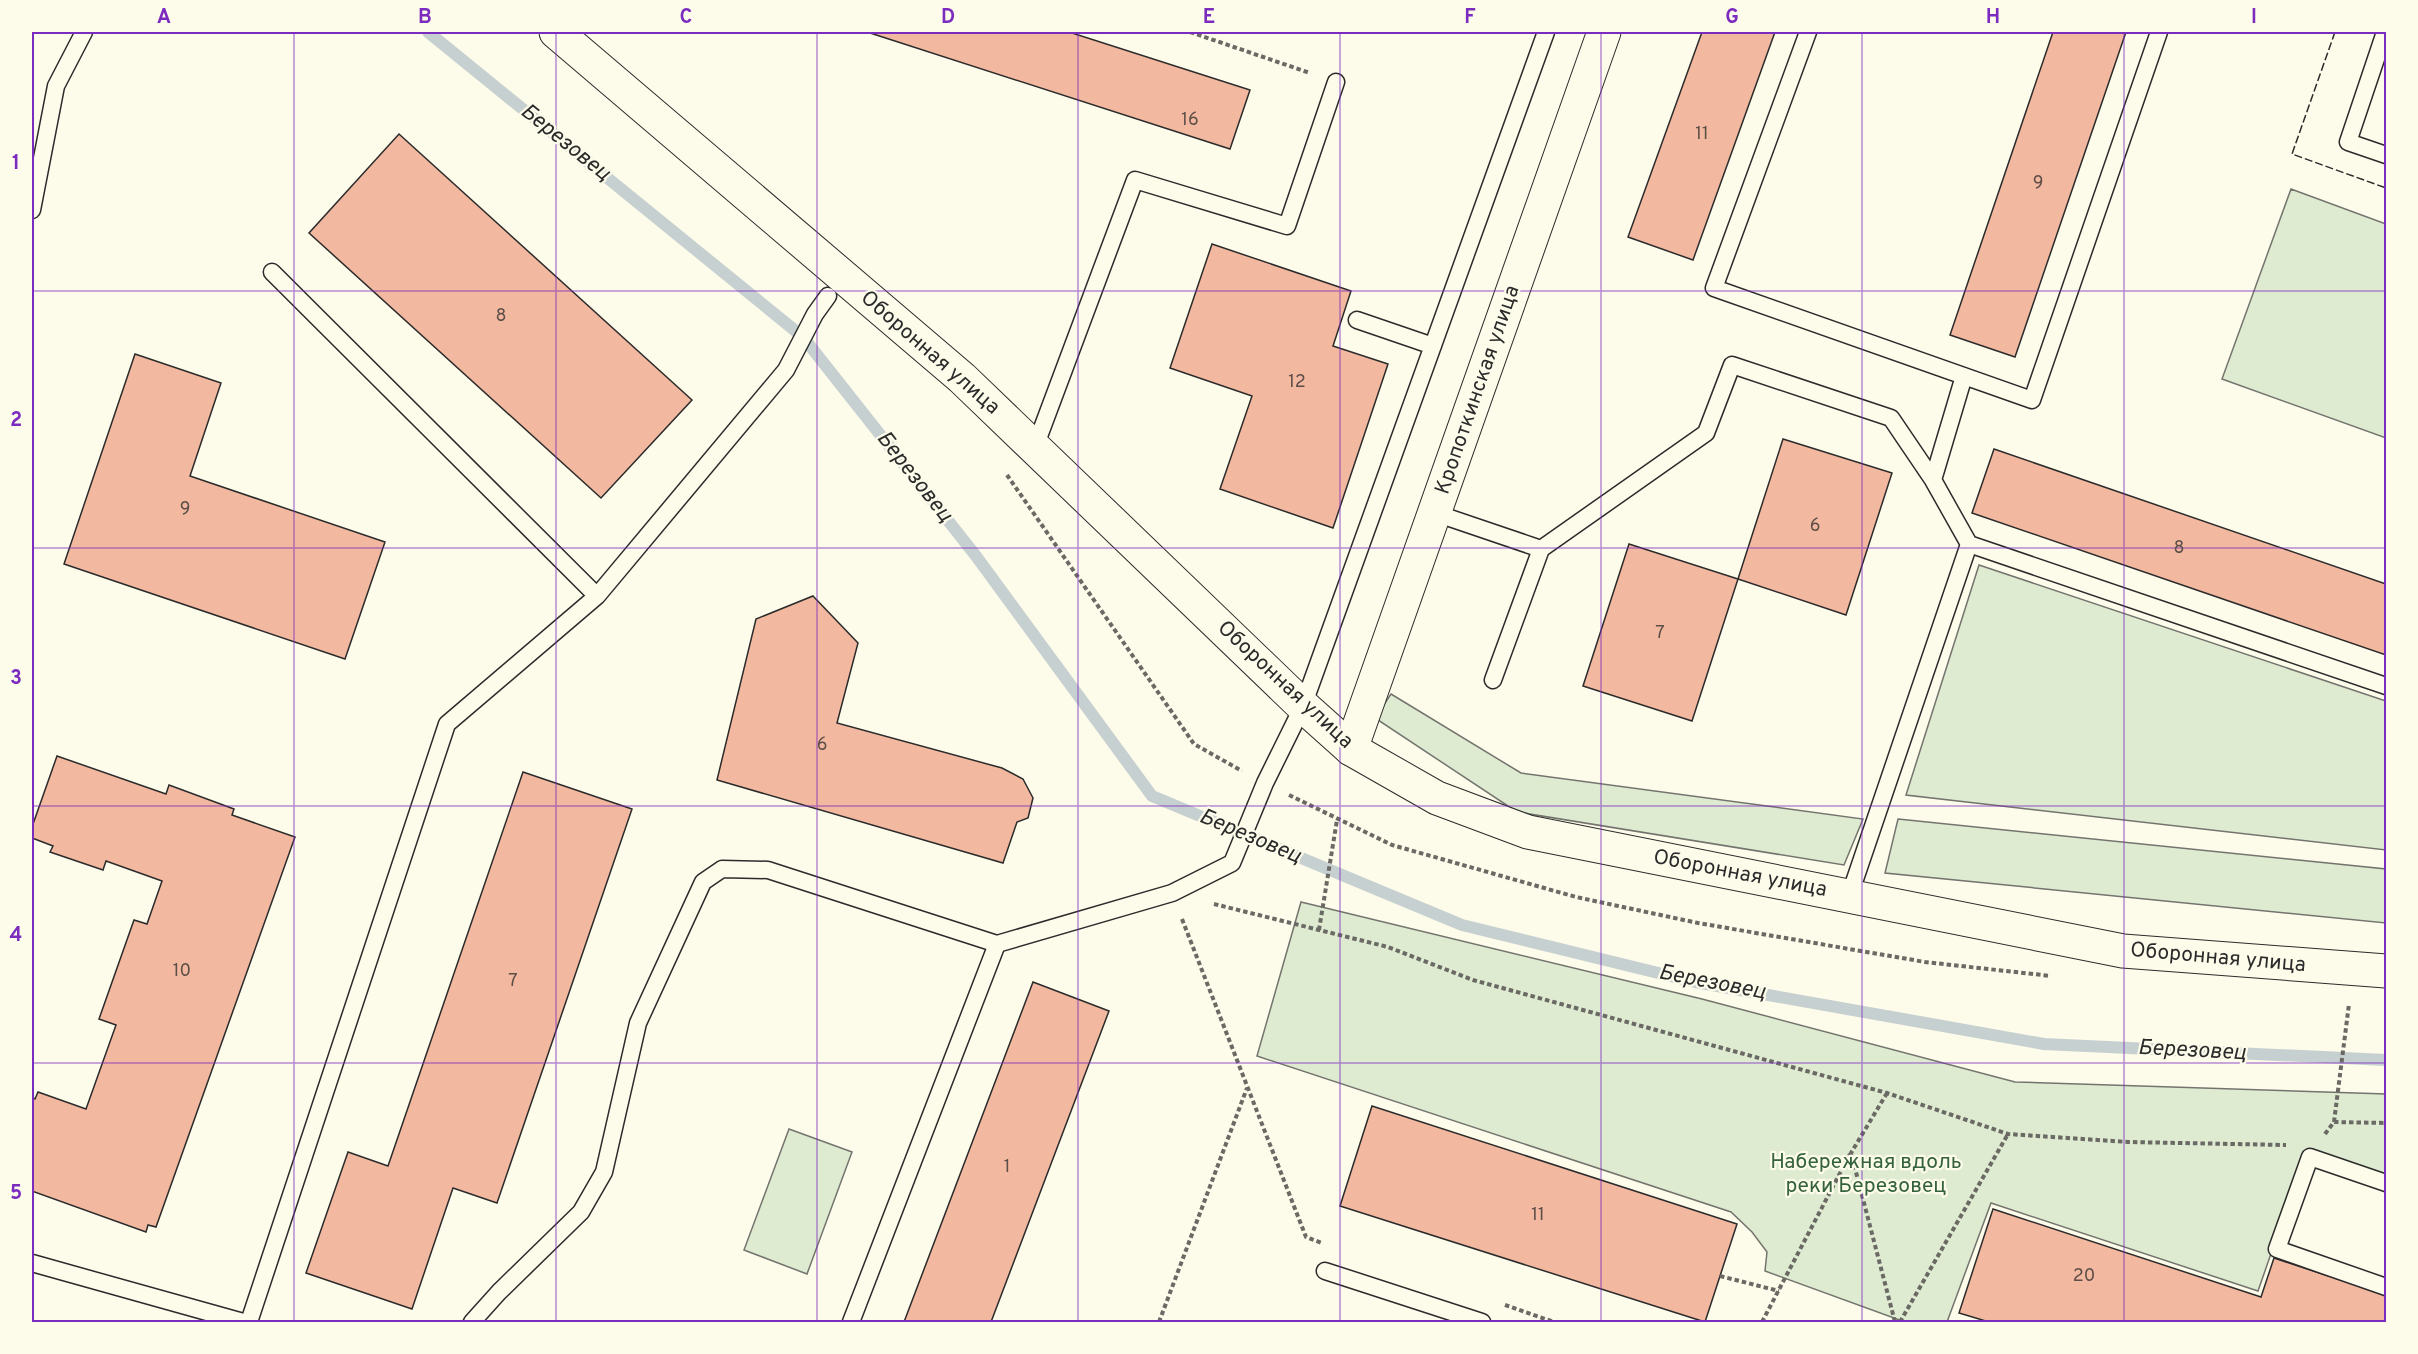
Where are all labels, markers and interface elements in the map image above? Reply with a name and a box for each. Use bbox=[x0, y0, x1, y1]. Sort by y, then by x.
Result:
text: A bbox=[157, 5, 171, 31]
text: B bbox=[418, 5, 432, 31]
text: C bbox=[680, 5, 692, 31]
text: D bbox=[941, 5, 955, 31]
text: E bbox=[1203, 5, 1215, 31]
text: F bbox=[1464, 5, 1476, 31]
text: G bbox=[1725, 5, 1739, 31]
text: H bbox=[1986, 5, 2000, 31]
text: I bbox=[2251, 5, 2257, 31]
water label: Березовец bbox=[514, 98, 616, 188]
house number: 16 bbox=[1181, 109, 1199, 132]
house number: 11 bbox=[1695, 123, 1709, 146]
text: 1 bbox=[12, 151, 20, 177]
house number: 9 bbox=[2033, 172, 2043, 195]
street label: Кропоткинская улица bbox=[1430, 282, 1526, 498]
street label: Оборонная улица bbox=[855, 285, 1005, 421]
house number: 8 bbox=[496, 305, 507, 328]
house number: 12 bbox=[1288, 371, 1306, 394]
text: 2 bbox=[10, 408, 22, 434]
water label: Березовец bbox=[870, 426, 958, 528]
house number: 9 bbox=[180, 498, 190, 521]
house number: 6 bbox=[1810, 515, 1820, 538]
house number: 8 bbox=[2174, 537, 2185, 560]
street label: Оборонная улица bbox=[1211, 615, 1359, 755]
house number: 7 bbox=[1655, 622, 1665, 645]
text: 3 bbox=[10, 666, 22, 692]
house number: 6 bbox=[817, 734, 827, 757]
water label: Березовец bbox=[1195, 803, 1305, 871]
street label: Оборонная улица bbox=[1651, 844, 1829, 904]
text: 4 bbox=[10, 923, 22, 949]
street label: Оборонная улица bbox=[2129, 937, 2307, 979]
water label: Березовец bbox=[1656, 959, 1768, 1007]
house number: 10 bbox=[173, 960, 191, 983]
house number: 7 bbox=[508, 970, 518, 993]
water label: Березовец bbox=[2137, 1035, 2247, 1067]
park label: Набережная вдоль реки Березовец bbox=[1770, 1149, 1962, 1200]
house number: 1 bbox=[1004, 1156, 1010, 1179]
text: 5 bbox=[10, 1181, 22, 1207]
house number: 11 bbox=[1531, 1204, 1545, 1227]
house number: 20 bbox=[2073, 1265, 2095, 1288]

